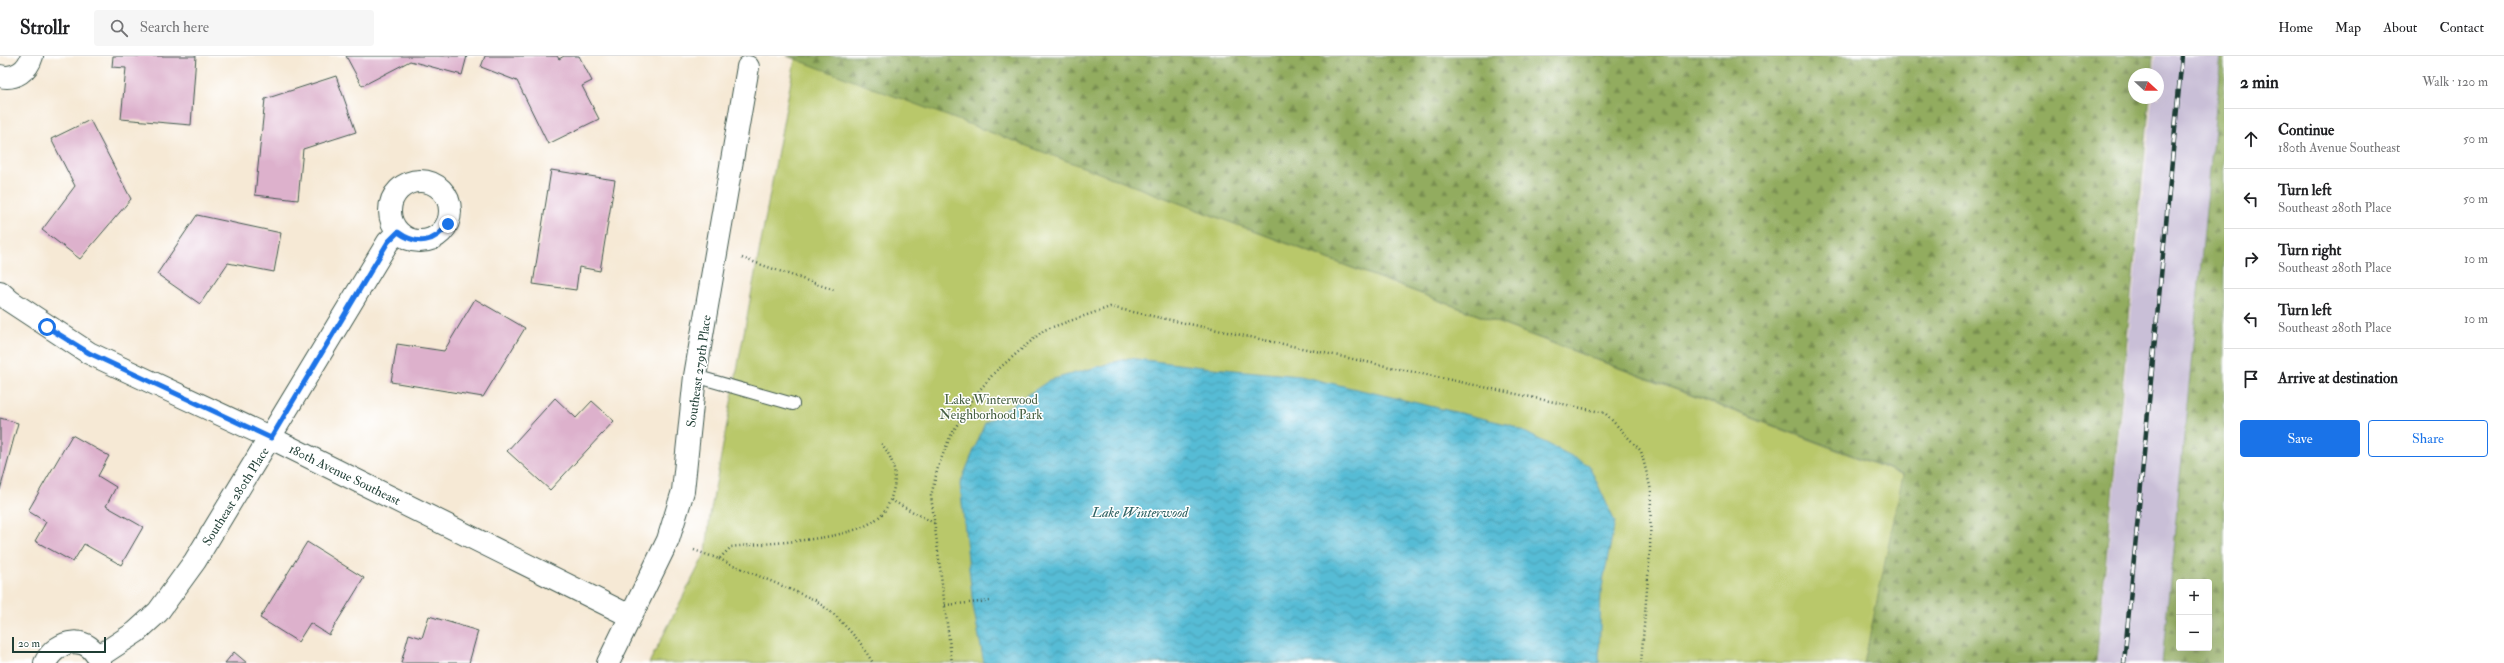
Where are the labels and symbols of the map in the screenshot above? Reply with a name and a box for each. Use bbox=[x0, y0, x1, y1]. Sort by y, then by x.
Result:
north arrow bbox=[2128, 68, 2164, 104]
route end bbox=[439, 215, 457, 233]
street label: Southeast 279th Place bbox=[683, 313, 715, 428]
route start bbox=[38, 318, 56, 336]
park label: Lake Winterwood Neighborhood Park bbox=[940, 392, 1043, 423]
street label: 180th Avenue Southeast bbox=[286, 441, 403, 509]
street label: Southeast 280th Place bbox=[199, 444, 273, 549]
water label: Lake Winterwood bbox=[1091, 504, 1189, 521]
scale bar bbox=[12, 635, 106, 654]

